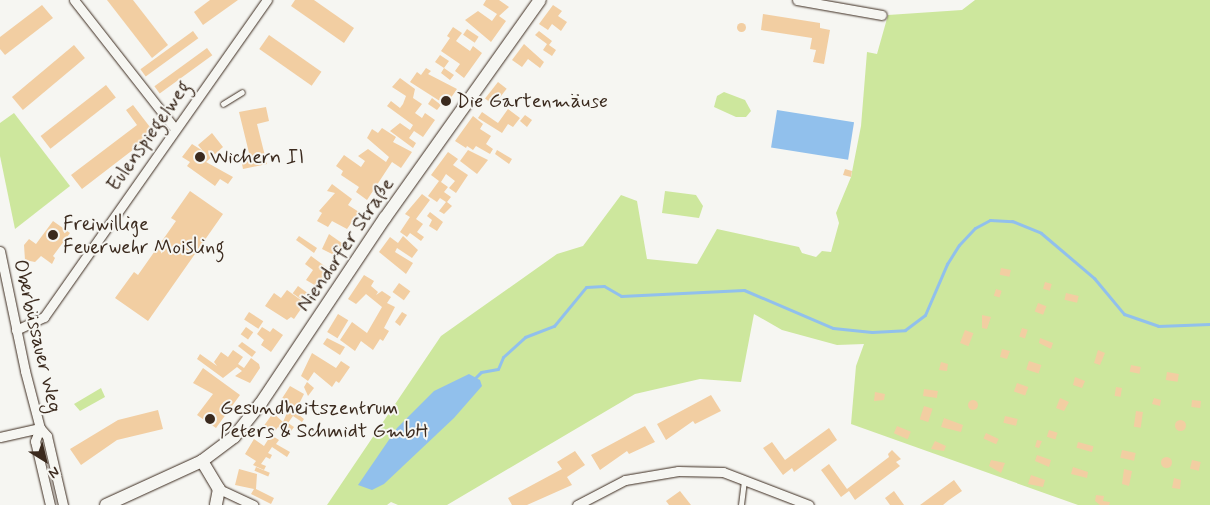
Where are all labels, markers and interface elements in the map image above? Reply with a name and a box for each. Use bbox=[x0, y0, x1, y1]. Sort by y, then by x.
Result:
street label: Eulenspiegelweg bbox=[102, 76, 196, 196]
place label: Die Gartenmäuse bbox=[456, 89, 605, 113]
marker: Die Gartenmäuse bbox=[440, 95, 452, 107]
place label: Wichern II bbox=[210, 145, 309, 169]
marker: Wichern II bbox=[194, 151, 206, 163]
street label: Niendorfer Straße bbox=[292, 173, 400, 317]
place label: Freiwillige Feuerwehr Moisling bbox=[63, 212, 225, 259]
marker: Freiwillige Feuerwehr Moisling bbox=[47, 229, 59, 241]
street label: Oberbüssauer Weg bbox=[8, 257, 66, 415]
place label: Gesundheitszentrum Peters & Schmidt GmbH bbox=[220, 396, 429, 443]
marker: Gesundheitszentrum Peters & Schmidt GmbH bbox=[204, 413, 216, 425]
north arrow bbox=[20, 435, 70, 485]
text: N bbox=[45, 462, 63, 482]

